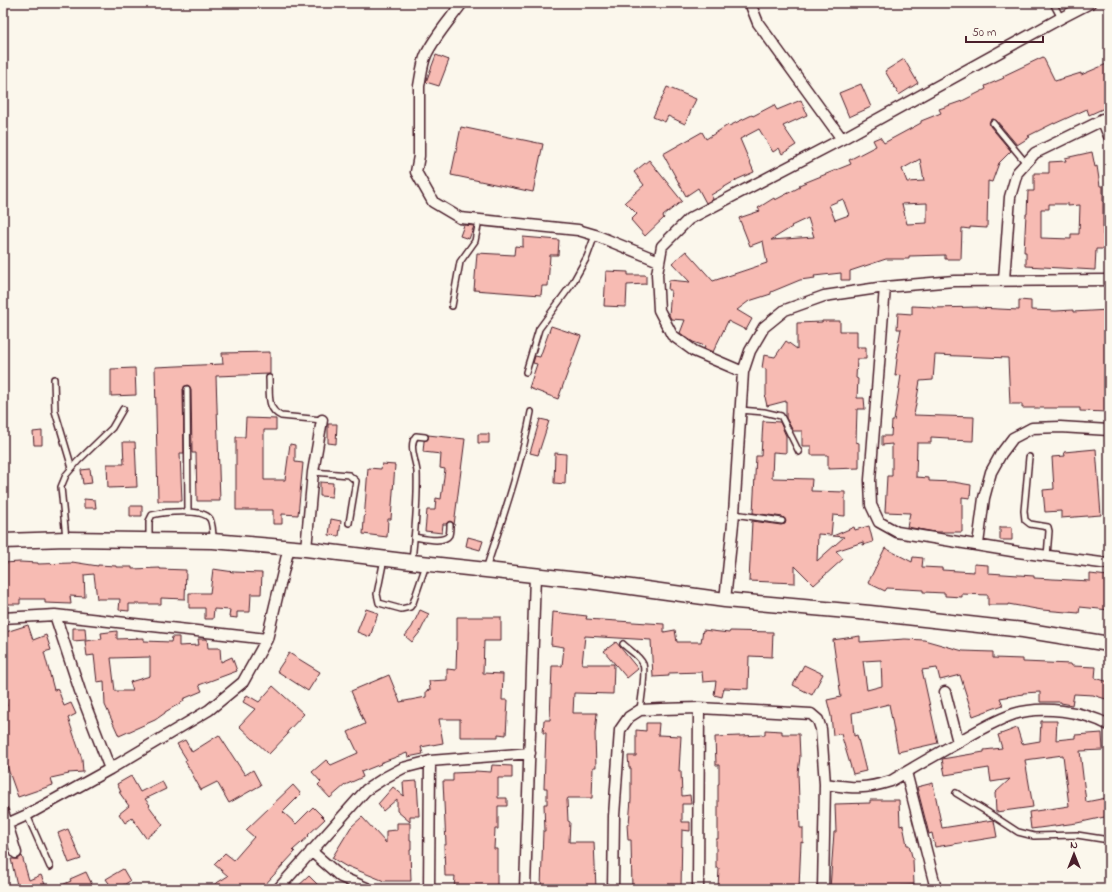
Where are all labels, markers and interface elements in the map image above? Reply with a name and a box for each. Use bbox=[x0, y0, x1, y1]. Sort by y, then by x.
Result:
scale bar bbox=[966, 18, 1043, 44]
text: 50 m bbox=[972, 24, 996, 42]
north arrow bbox=[1054, 834, 1094, 874]
text: N bbox=[1070, 837, 1078, 853]

